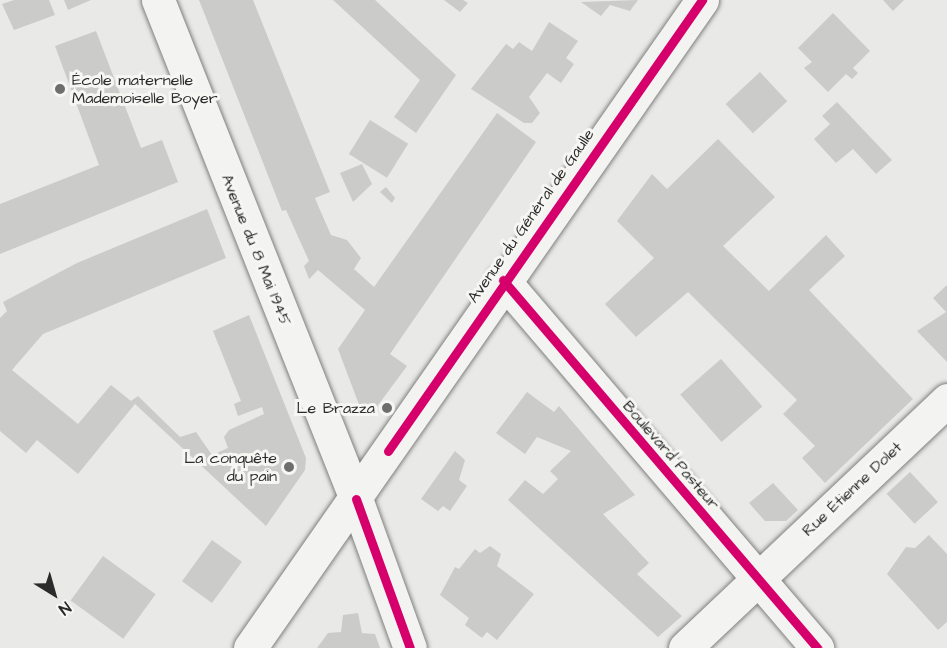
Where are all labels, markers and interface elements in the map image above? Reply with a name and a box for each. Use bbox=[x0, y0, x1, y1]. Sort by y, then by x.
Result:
place label: École maternelle Mademoiselle Boyer bbox=[72, 70, 218, 108]
marker: École maternelle Mademoiselle Boyer bbox=[53, 82, 67, 96]
street label: Avenue du Général de Gaulle bbox=[464, 125, 598, 307]
street label: Avenue du 8 Mai 1945 bbox=[217, 172, 295, 328]
street label: Boulevard Pasteur bbox=[618, 397, 724, 513]
place label: Le Brazza bbox=[297, 398, 375, 418]
marker: Le Brazza bbox=[380, 401, 394, 415]
street label: Rue Étienne Dolet bbox=[798, 438, 906, 540]
place label: La conquête du pain bbox=[184, 448, 277, 486]
marker: La conquête du pain bbox=[282, 460, 296, 474]
north arrow bbox=[24, 564, 84, 624]
text: N bbox=[54, 597, 75, 620]

